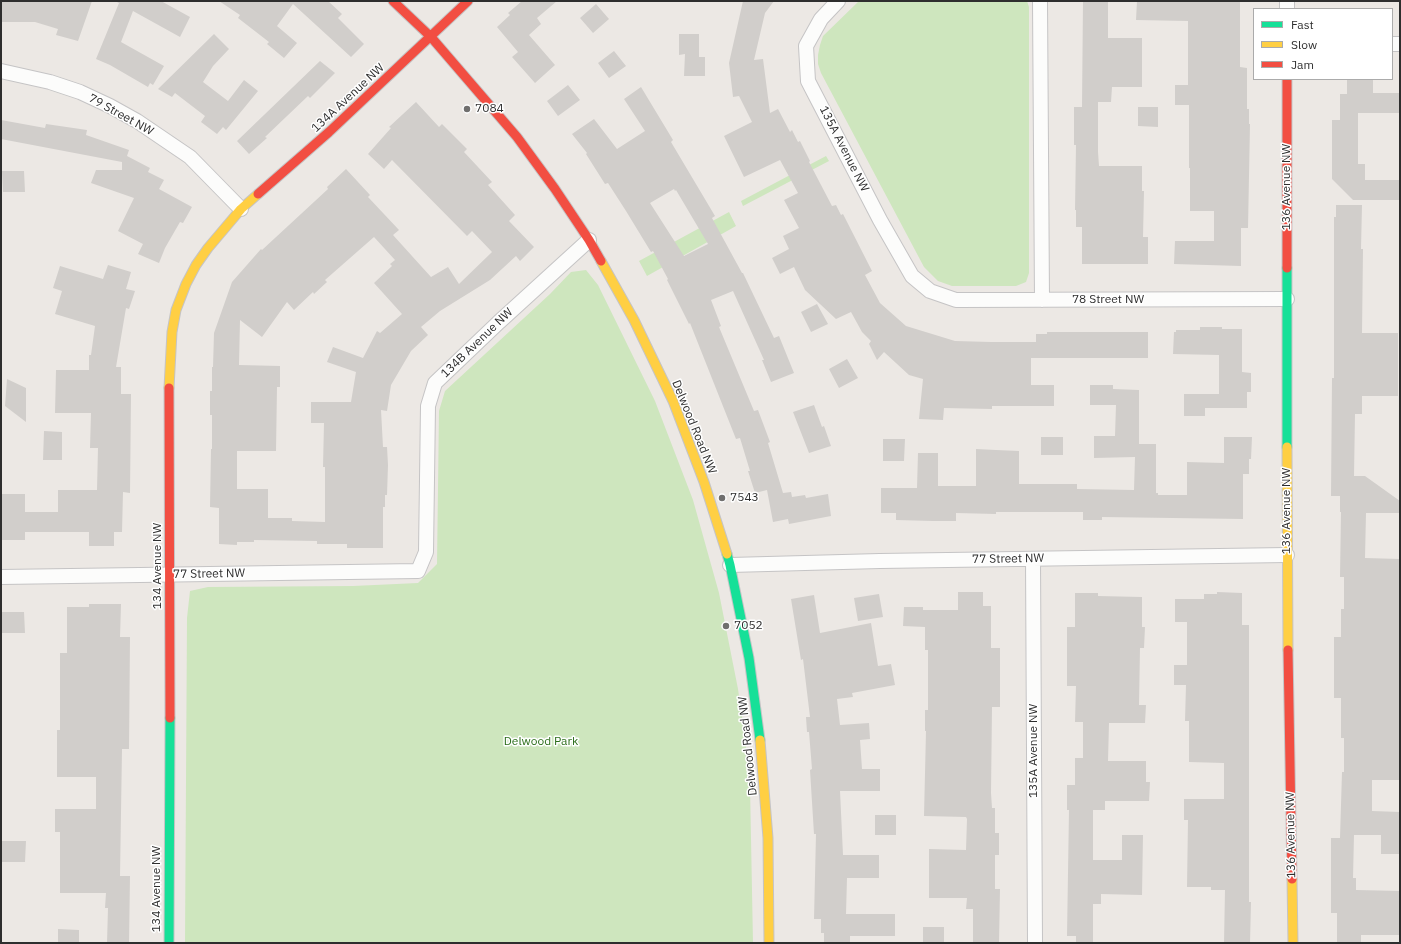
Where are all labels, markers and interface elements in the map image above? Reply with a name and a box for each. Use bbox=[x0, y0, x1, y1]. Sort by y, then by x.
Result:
legend bbox=[1253, 8, 1393, 80]
text: Fast bbox=[1291, 17, 1314, 32]
text: Slow bbox=[1291, 37, 1317, 52]
text: Jam bbox=[1291, 57, 1314, 72]
street label: 134A Avenue NW bbox=[309, 61, 387, 135]
street label: 79 Street NW bbox=[86, 91, 156, 139]
place label: 7084 bbox=[475, 102, 504, 116]
marker: 7084 bbox=[462, 104, 472, 114]
street label: 135A Avenue NW bbox=[816, 104, 872, 194]
street label: 136 Avenue NW bbox=[1280, 144, 1294, 230]
street label: 78 Street NW bbox=[1072, 293, 1144, 307]
street label: 134B Avenue NW bbox=[438, 305, 516, 381]
street label: Delwood Road NW bbox=[669, 378, 719, 476]
street label: 136 Avenue NW bbox=[1280, 468, 1294, 554]
place label: 7543 bbox=[730, 491, 759, 505]
marker: 7543 bbox=[717, 493, 727, 503]
street label: 134 Avenue NW bbox=[151, 523, 165, 609]
street label: 77 Street NW bbox=[972, 551, 1044, 567]
street label: 77 Street NW bbox=[173, 566, 245, 582]
place label: 7052 bbox=[734, 619, 763, 633]
marker: 7052 bbox=[721, 621, 731, 631]
street label: Delwood Road NW bbox=[736, 696, 760, 796]
street label: 135A Avenue NW bbox=[1027, 704, 1041, 798]
park label: Delwood Park bbox=[504, 735, 578, 749]
street label: 136 Avenue NW bbox=[1283, 792, 1299, 878]
street label: 134 Avenue NW bbox=[150, 846, 164, 932]

